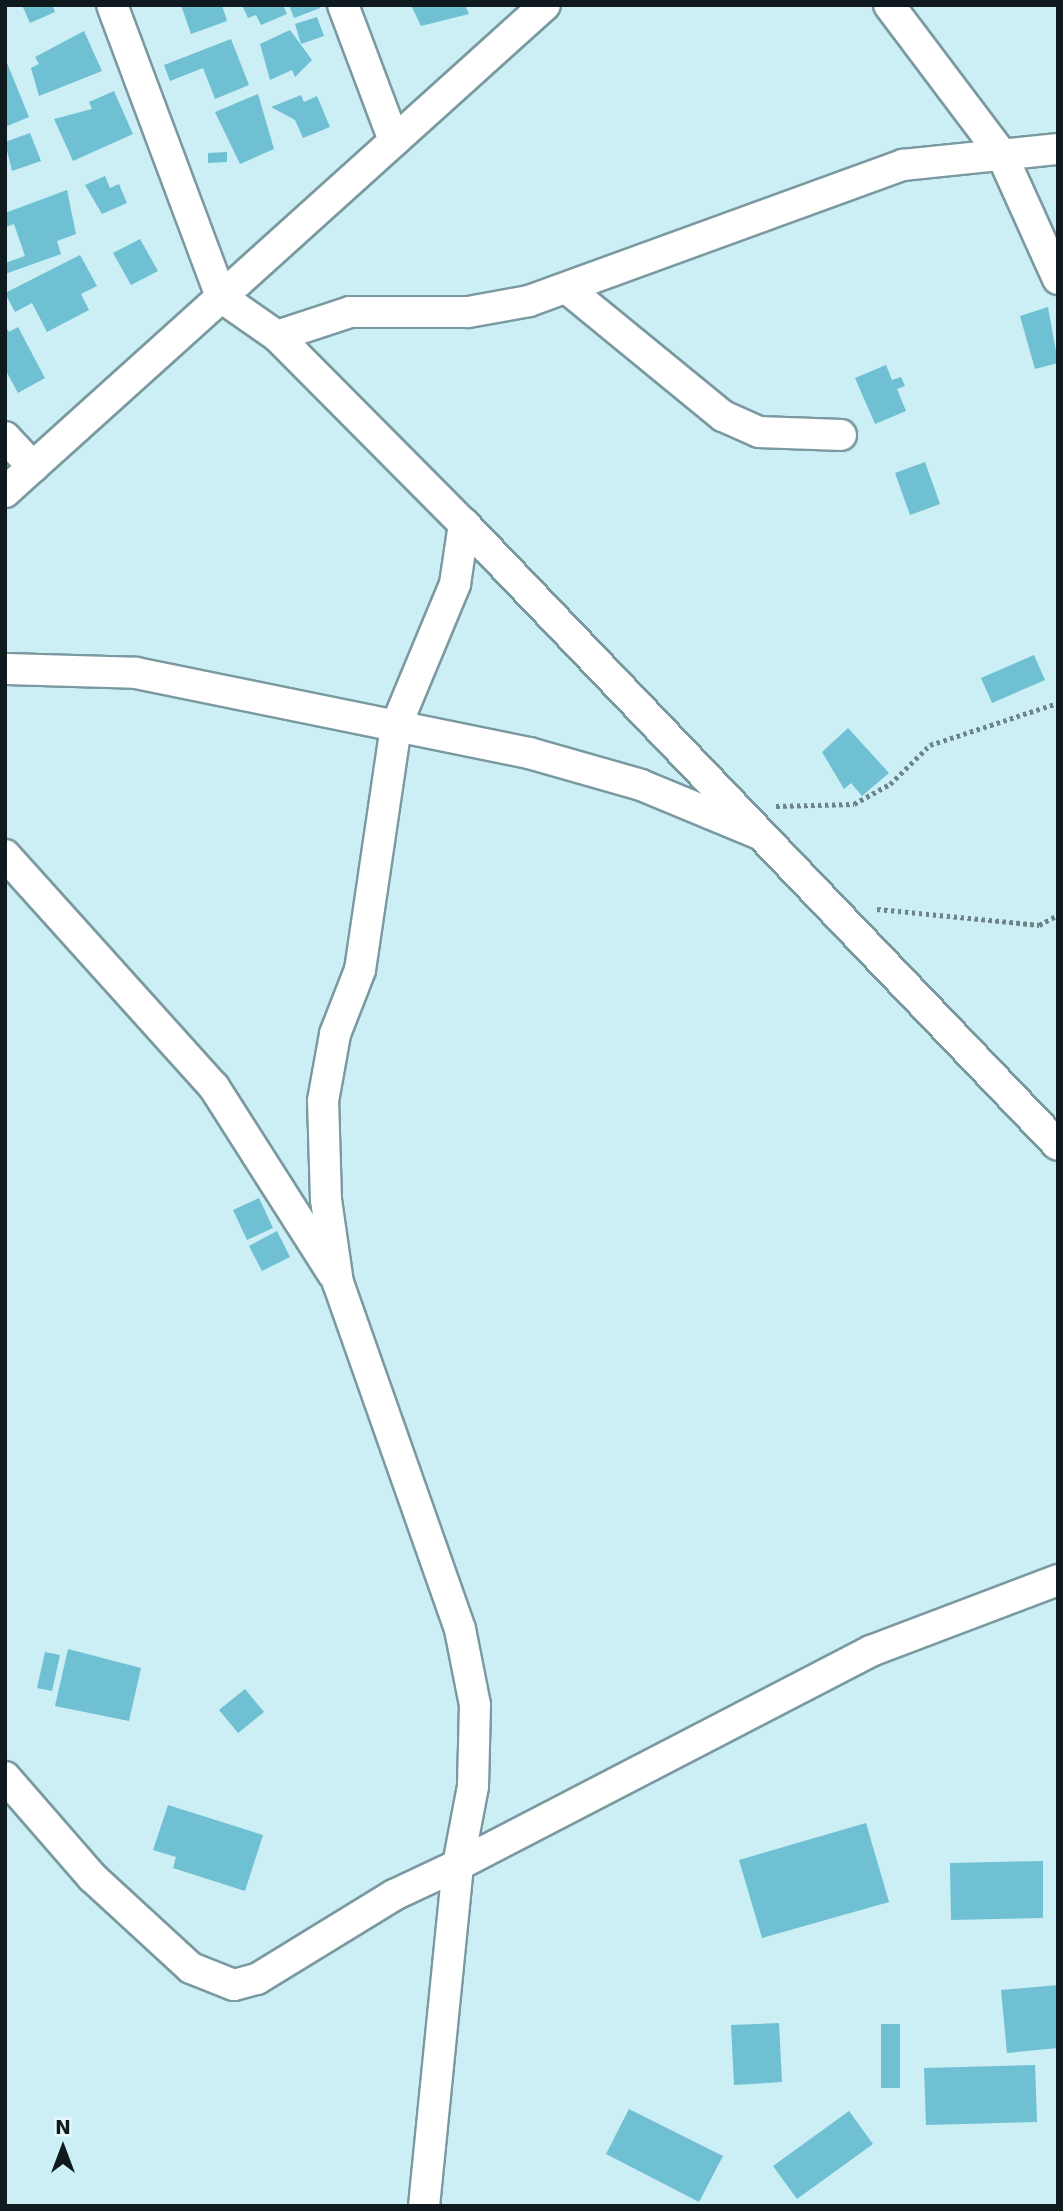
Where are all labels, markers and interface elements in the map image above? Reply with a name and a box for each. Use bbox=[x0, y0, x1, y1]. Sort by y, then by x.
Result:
north arrow bbox=[28, 2113, 98, 2183]
text: N bbox=[55, 2116, 71, 2138]

